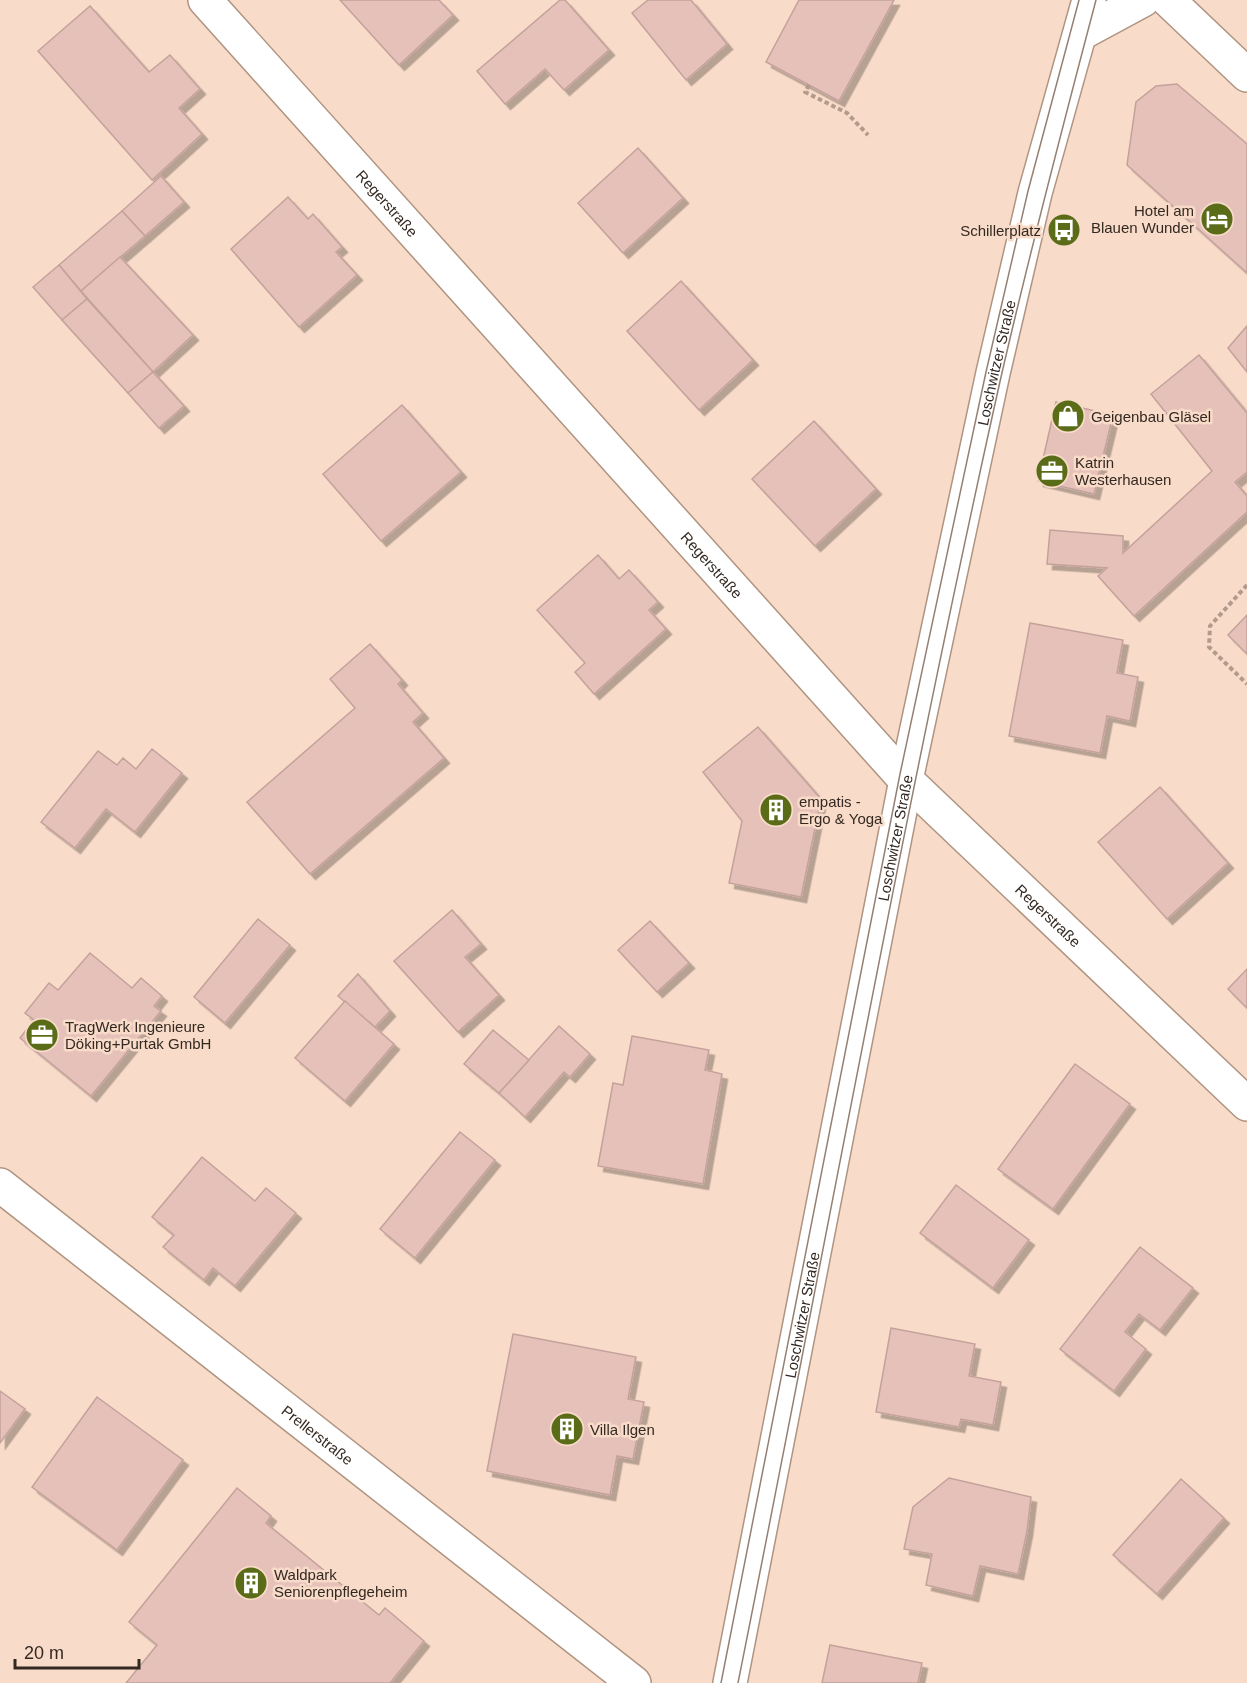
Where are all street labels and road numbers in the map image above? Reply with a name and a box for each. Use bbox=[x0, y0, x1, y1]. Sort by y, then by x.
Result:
street label: Regerstraße bbox=[353, 166, 422, 240]
street label: Loschwitzer Straße bbox=[974, 298, 1018, 427]
street label: Regerstraße bbox=[678, 528, 746, 601]
street label: Loschwitzer Straße bbox=[874, 773, 915, 903]
street label: Regerstraße bbox=[1012, 880, 1084, 950]
street label: Loschwitzer Straße bbox=[781, 1250, 822, 1380]
street label: Prellerstraße bbox=[279, 1401, 357, 1468]

